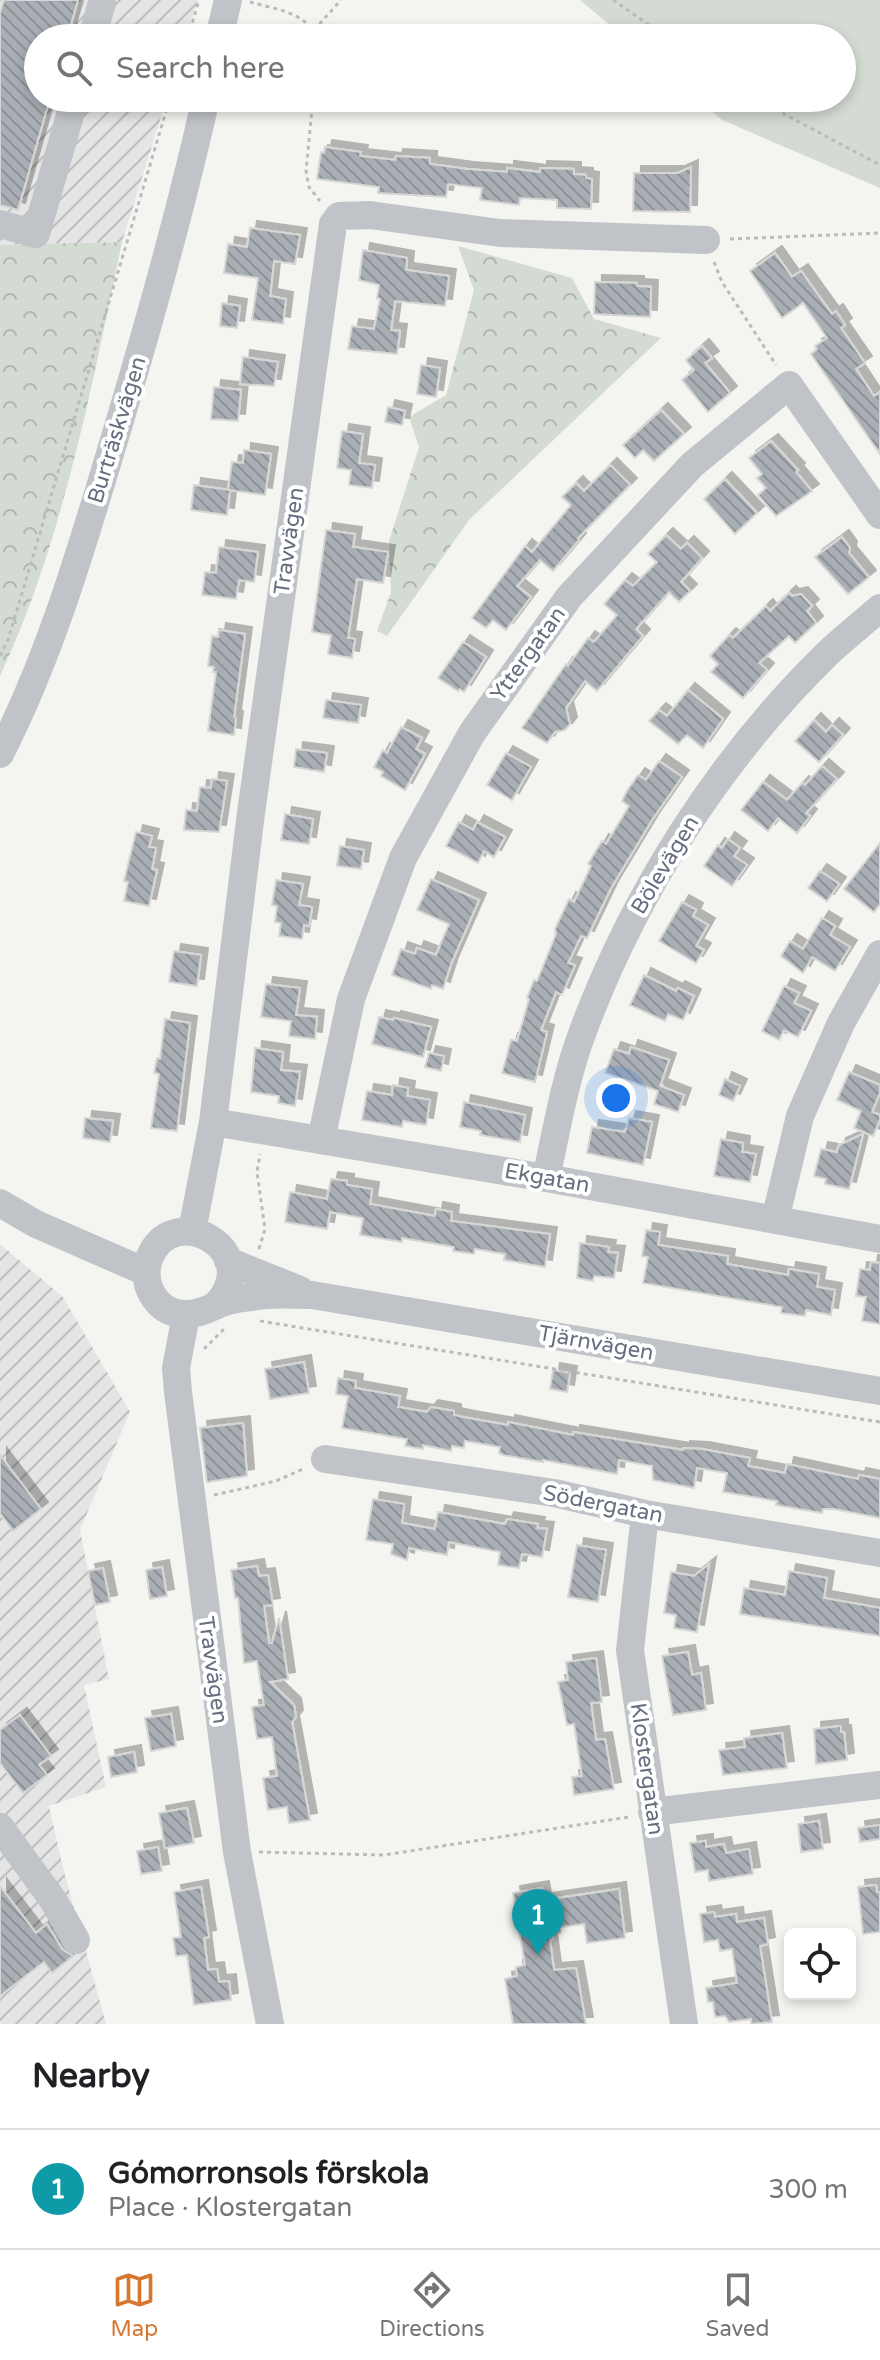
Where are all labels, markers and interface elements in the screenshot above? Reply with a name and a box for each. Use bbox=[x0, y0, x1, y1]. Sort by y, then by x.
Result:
search box bbox=[24, 24, 856, 112]
icon: search bbox=[52, 46, 96, 90]
text: Search here bbox=[116, 50, 285, 87]
street label: Burträskvägen bbox=[82, 353, 152, 507]
street label: Travvägen bbox=[269, 486, 309, 596]
street label: Yttergatan bbox=[485, 602, 571, 706]
street label: Bölevägen bbox=[626, 811, 704, 919]
your location bbox=[596, 1078, 636, 1118]
street label: Ekgatan bbox=[502, 1158, 592, 1198]
street label: Tjärnvägen bbox=[536, 1320, 656, 1366]
street label: Södergatan bbox=[541, 1480, 665, 1528]
street label: Travvägen bbox=[193, 1615, 233, 1725]
street label: Klostergatan bbox=[625, 1701, 669, 1837]
pin: 1 bbox=[512, 1889, 564, 1955]
map controls bbox=[784, 1928, 856, 2000]
button: locate bbox=[784, 1928, 856, 2000]
text: Nearby bbox=[32, 2056, 150, 2097]
text: Gómorronsols förskola bbox=[108, 2155, 429, 2192]
text: 1 bbox=[50, 2174, 66, 2205]
text: 300 m bbox=[768, 2174, 848, 2205]
text: Place · Klostergatan bbox=[108, 2192, 352, 2223]
tab: Map bbox=[111, 2268, 158, 2342]
tab: Directions bbox=[379, 2268, 485, 2342]
tab: Saved bbox=[706, 2268, 769, 2342]

